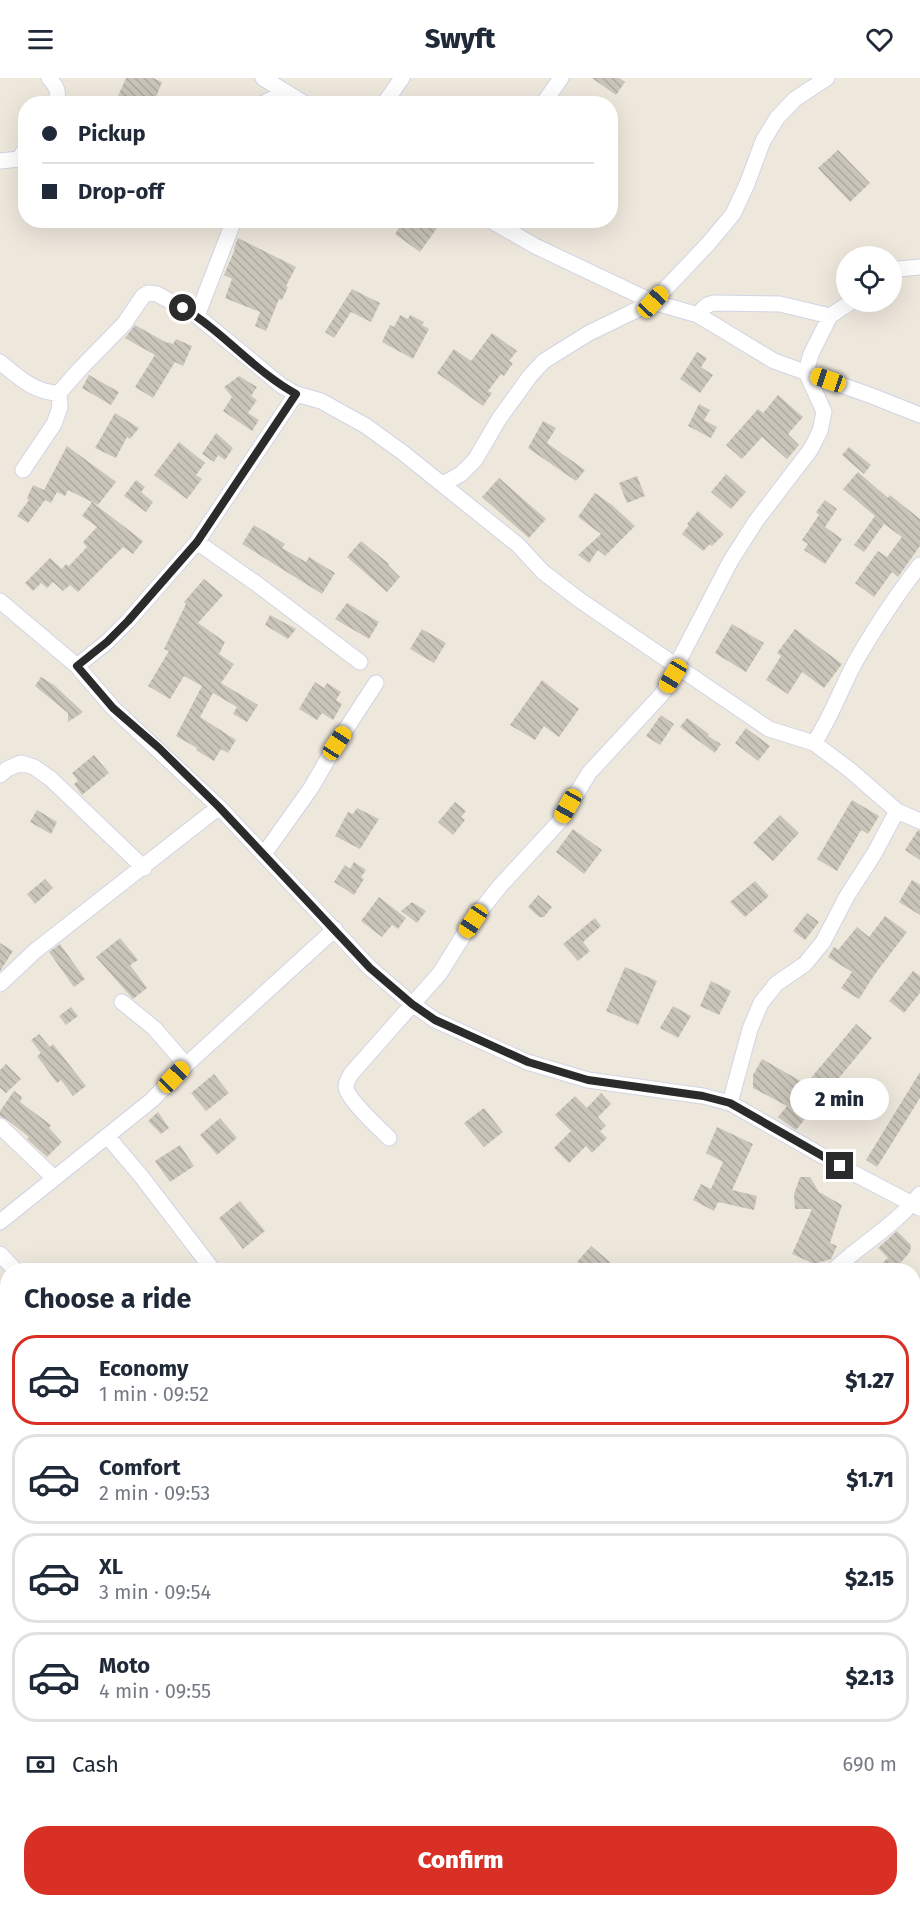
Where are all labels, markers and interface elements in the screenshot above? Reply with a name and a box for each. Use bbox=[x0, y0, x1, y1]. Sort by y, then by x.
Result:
icon: menu bbox=[24, 23, 57, 56]
text: Swyft bbox=[425, 23, 495, 55]
icon: heart bbox=[863, 23, 896, 56]
text: Pickup bbox=[78, 120, 146, 147]
text: Drop-off bbox=[78, 178, 164, 205]
map controls bbox=[836, 246, 902, 312]
button: locate bbox=[836, 246, 902, 312]
car bbox=[634, 283, 672, 321]
route start bbox=[169, 294, 196, 321]
car bbox=[808, 366, 848, 394]
car bbox=[656, 656, 690, 696]
car bbox=[320, 723, 354, 763]
car bbox=[551, 786, 585, 826]
car bbox=[455, 901, 491, 941]
car bbox=[155, 1058, 193, 1096]
callout: 2 min bbox=[790, 1079, 890, 1121]
text: 2 min bbox=[815, 1087, 864, 1111]
route end bbox=[826, 1152, 853, 1179]
text: Choose a ride bbox=[24, 1283, 191, 1315]
icon: car bbox=[27, 1353, 81, 1407]
text: Economy bbox=[99, 1355, 188, 1382]
text: $1.27 bbox=[845, 1367, 894, 1394]
text: 1 min · 09:52 bbox=[99, 1382, 209, 1406]
icon: car bbox=[27, 1452, 81, 1506]
text: Comfort bbox=[99, 1454, 180, 1481]
text: $1.71 bbox=[846, 1466, 894, 1493]
text: 2 min · 09:53 bbox=[99, 1481, 210, 1505]
icon: car bbox=[27, 1551, 81, 1605]
text: XL bbox=[99, 1553, 123, 1580]
text: $2.15 bbox=[845, 1565, 894, 1592]
text: 3 min · 09:54 bbox=[99, 1580, 211, 1604]
icon: car bbox=[27, 1650, 81, 1704]
text: Moto bbox=[99, 1652, 150, 1679]
text: $2.13 bbox=[845, 1664, 894, 1691]
text: 4 min · 09:55 bbox=[99, 1679, 211, 1703]
icon: cash bbox=[24, 1748, 57, 1781]
text: Cash bbox=[72, 1751, 119, 1778]
text: 690 m bbox=[843, 1752, 897, 1776]
button: Confirm bbox=[24, 1826, 897, 1895]

